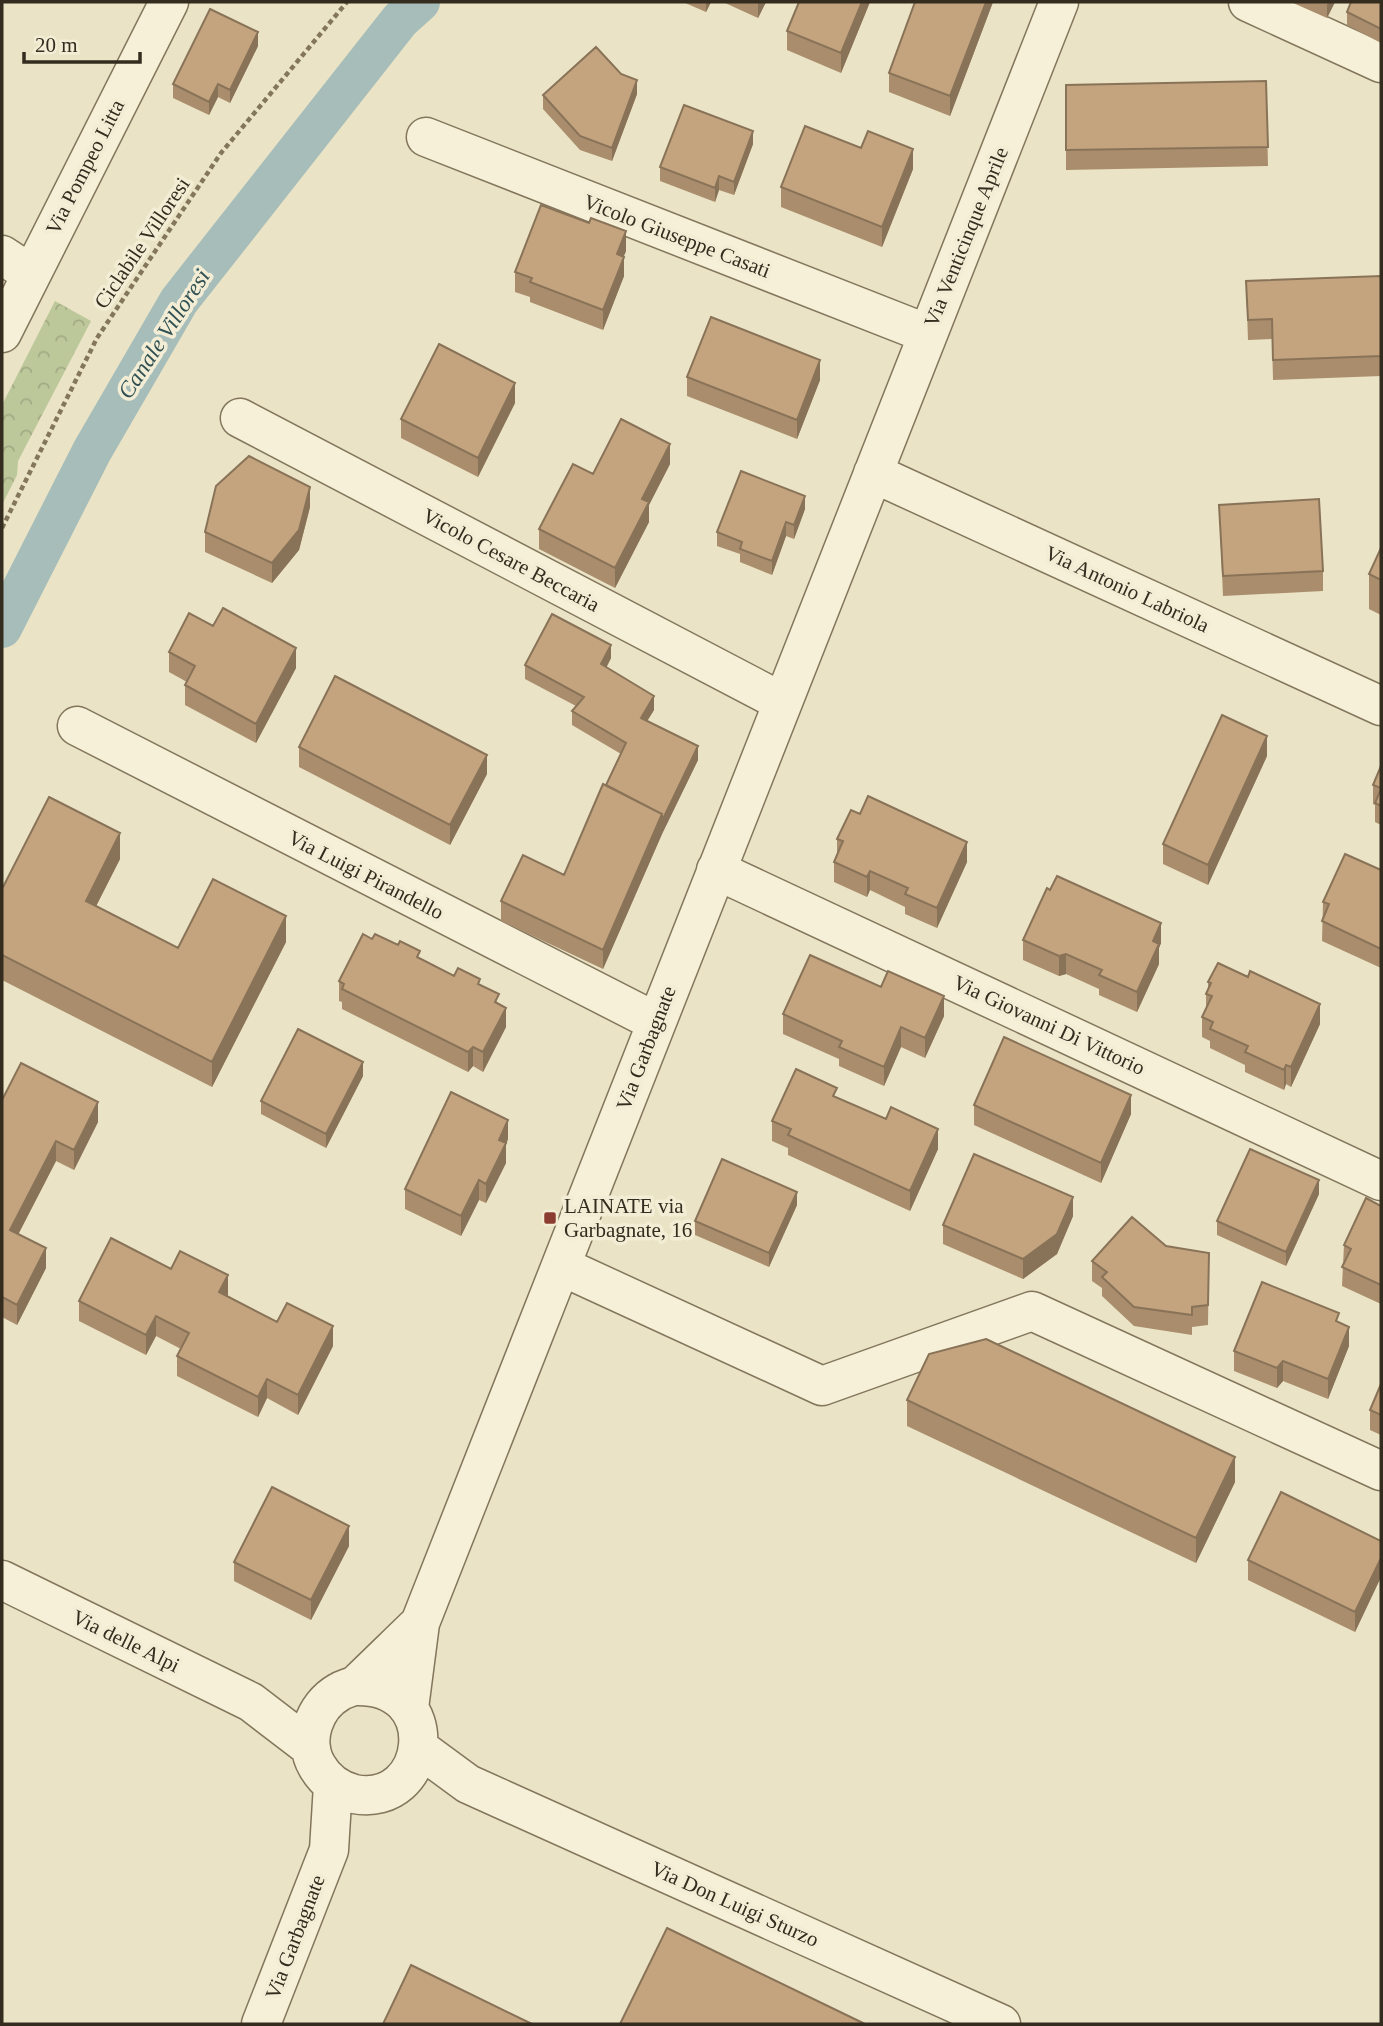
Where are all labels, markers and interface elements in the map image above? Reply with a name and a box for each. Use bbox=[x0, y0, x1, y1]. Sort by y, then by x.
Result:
scale bar bbox=[24, 21, 140, 65]
text: 20 m bbox=[35, 33, 78, 57]
street label: Via Pompeo Litta bbox=[41, 95, 130, 238]
street label: Via Venticinque Aprile bbox=[919, 144, 1013, 330]
street label: Ciclabile Villoresi bbox=[89, 173, 195, 313]
street label: Vicolo Giuseppe Casati bbox=[580, 189, 774, 283]
water label: Canale Villoresi bbox=[113, 265, 215, 403]
street label: Vicolo Cesare Beccaria bbox=[418, 503, 604, 617]
street label: Via Antonio Labriola bbox=[1041, 540, 1214, 638]
street label: Via Luigi Pirandello bbox=[284, 825, 448, 925]
street label: Via Giovanni Di Vittorio bbox=[949, 970, 1149, 1080]
street label: Via Garbagnate bbox=[611, 983, 681, 1113]
place label: LAINATE via Garbagnate, 16 bbox=[564, 1194, 692, 1242]
marker: LAINATE via Garbagnate, 16 bbox=[542, 1210, 558, 1226]
street label: Via delle Alpi bbox=[68, 1605, 184, 1677]
street label: Via Don Luigi Sturzo bbox=[647, 1856, 823, 1952]
street label: Via Garbagnate bbox=[260, 1872, 330, 2002]

